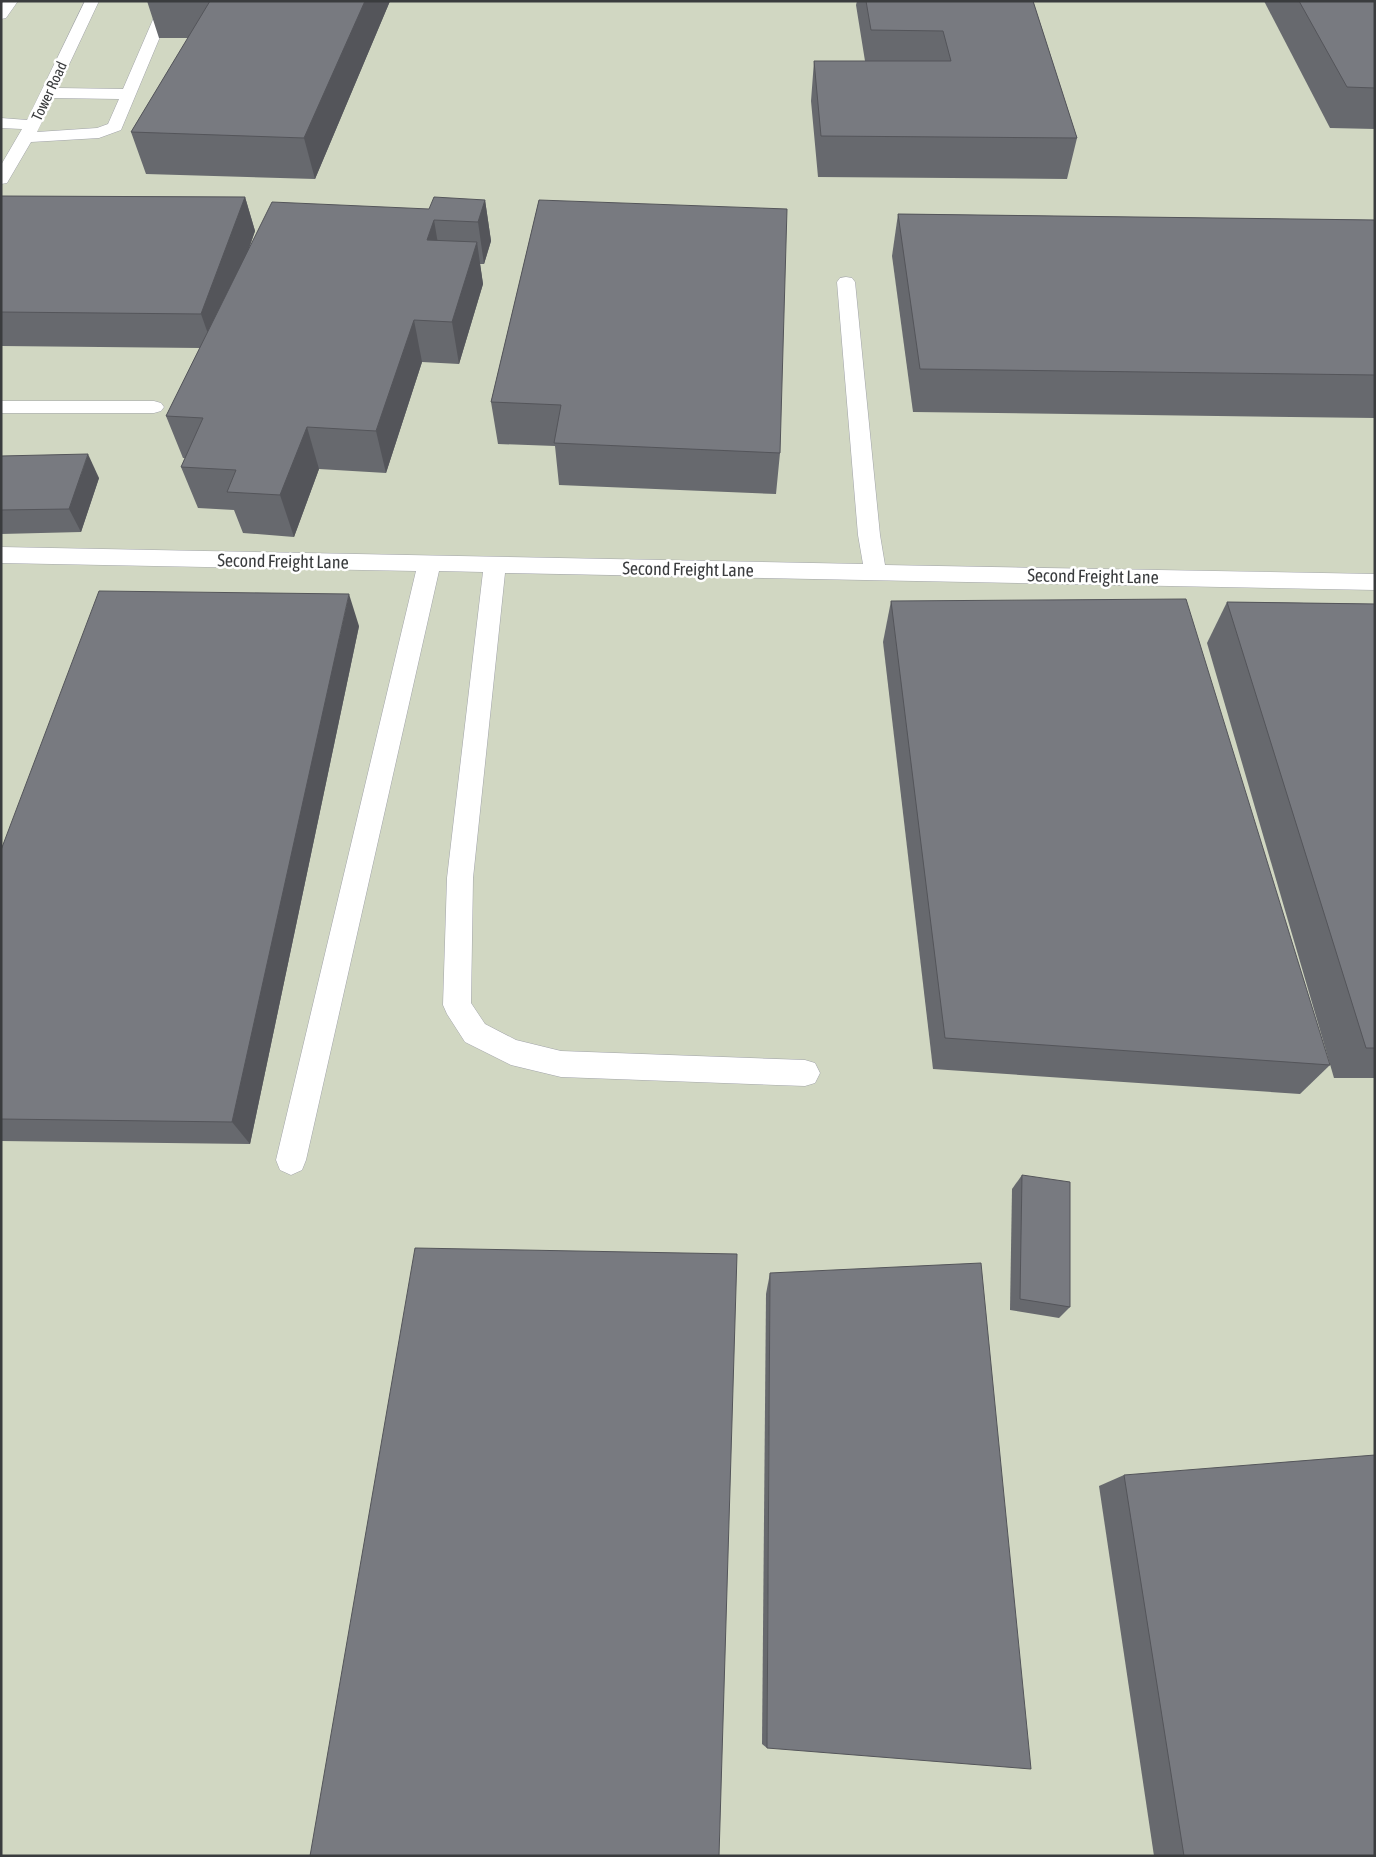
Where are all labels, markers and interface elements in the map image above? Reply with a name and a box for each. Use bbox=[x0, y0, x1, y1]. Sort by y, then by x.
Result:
street label: Tower Road bbox=[28, 59, 70, 123]
street label: Second Freight Lane bbox=[217, 549, 349, 573]
street label: Second Freight Lane bbox=[622, 557, 754, 581]
street label: Second Freight Lane bbox=[1027, 564, 1159, 588]

